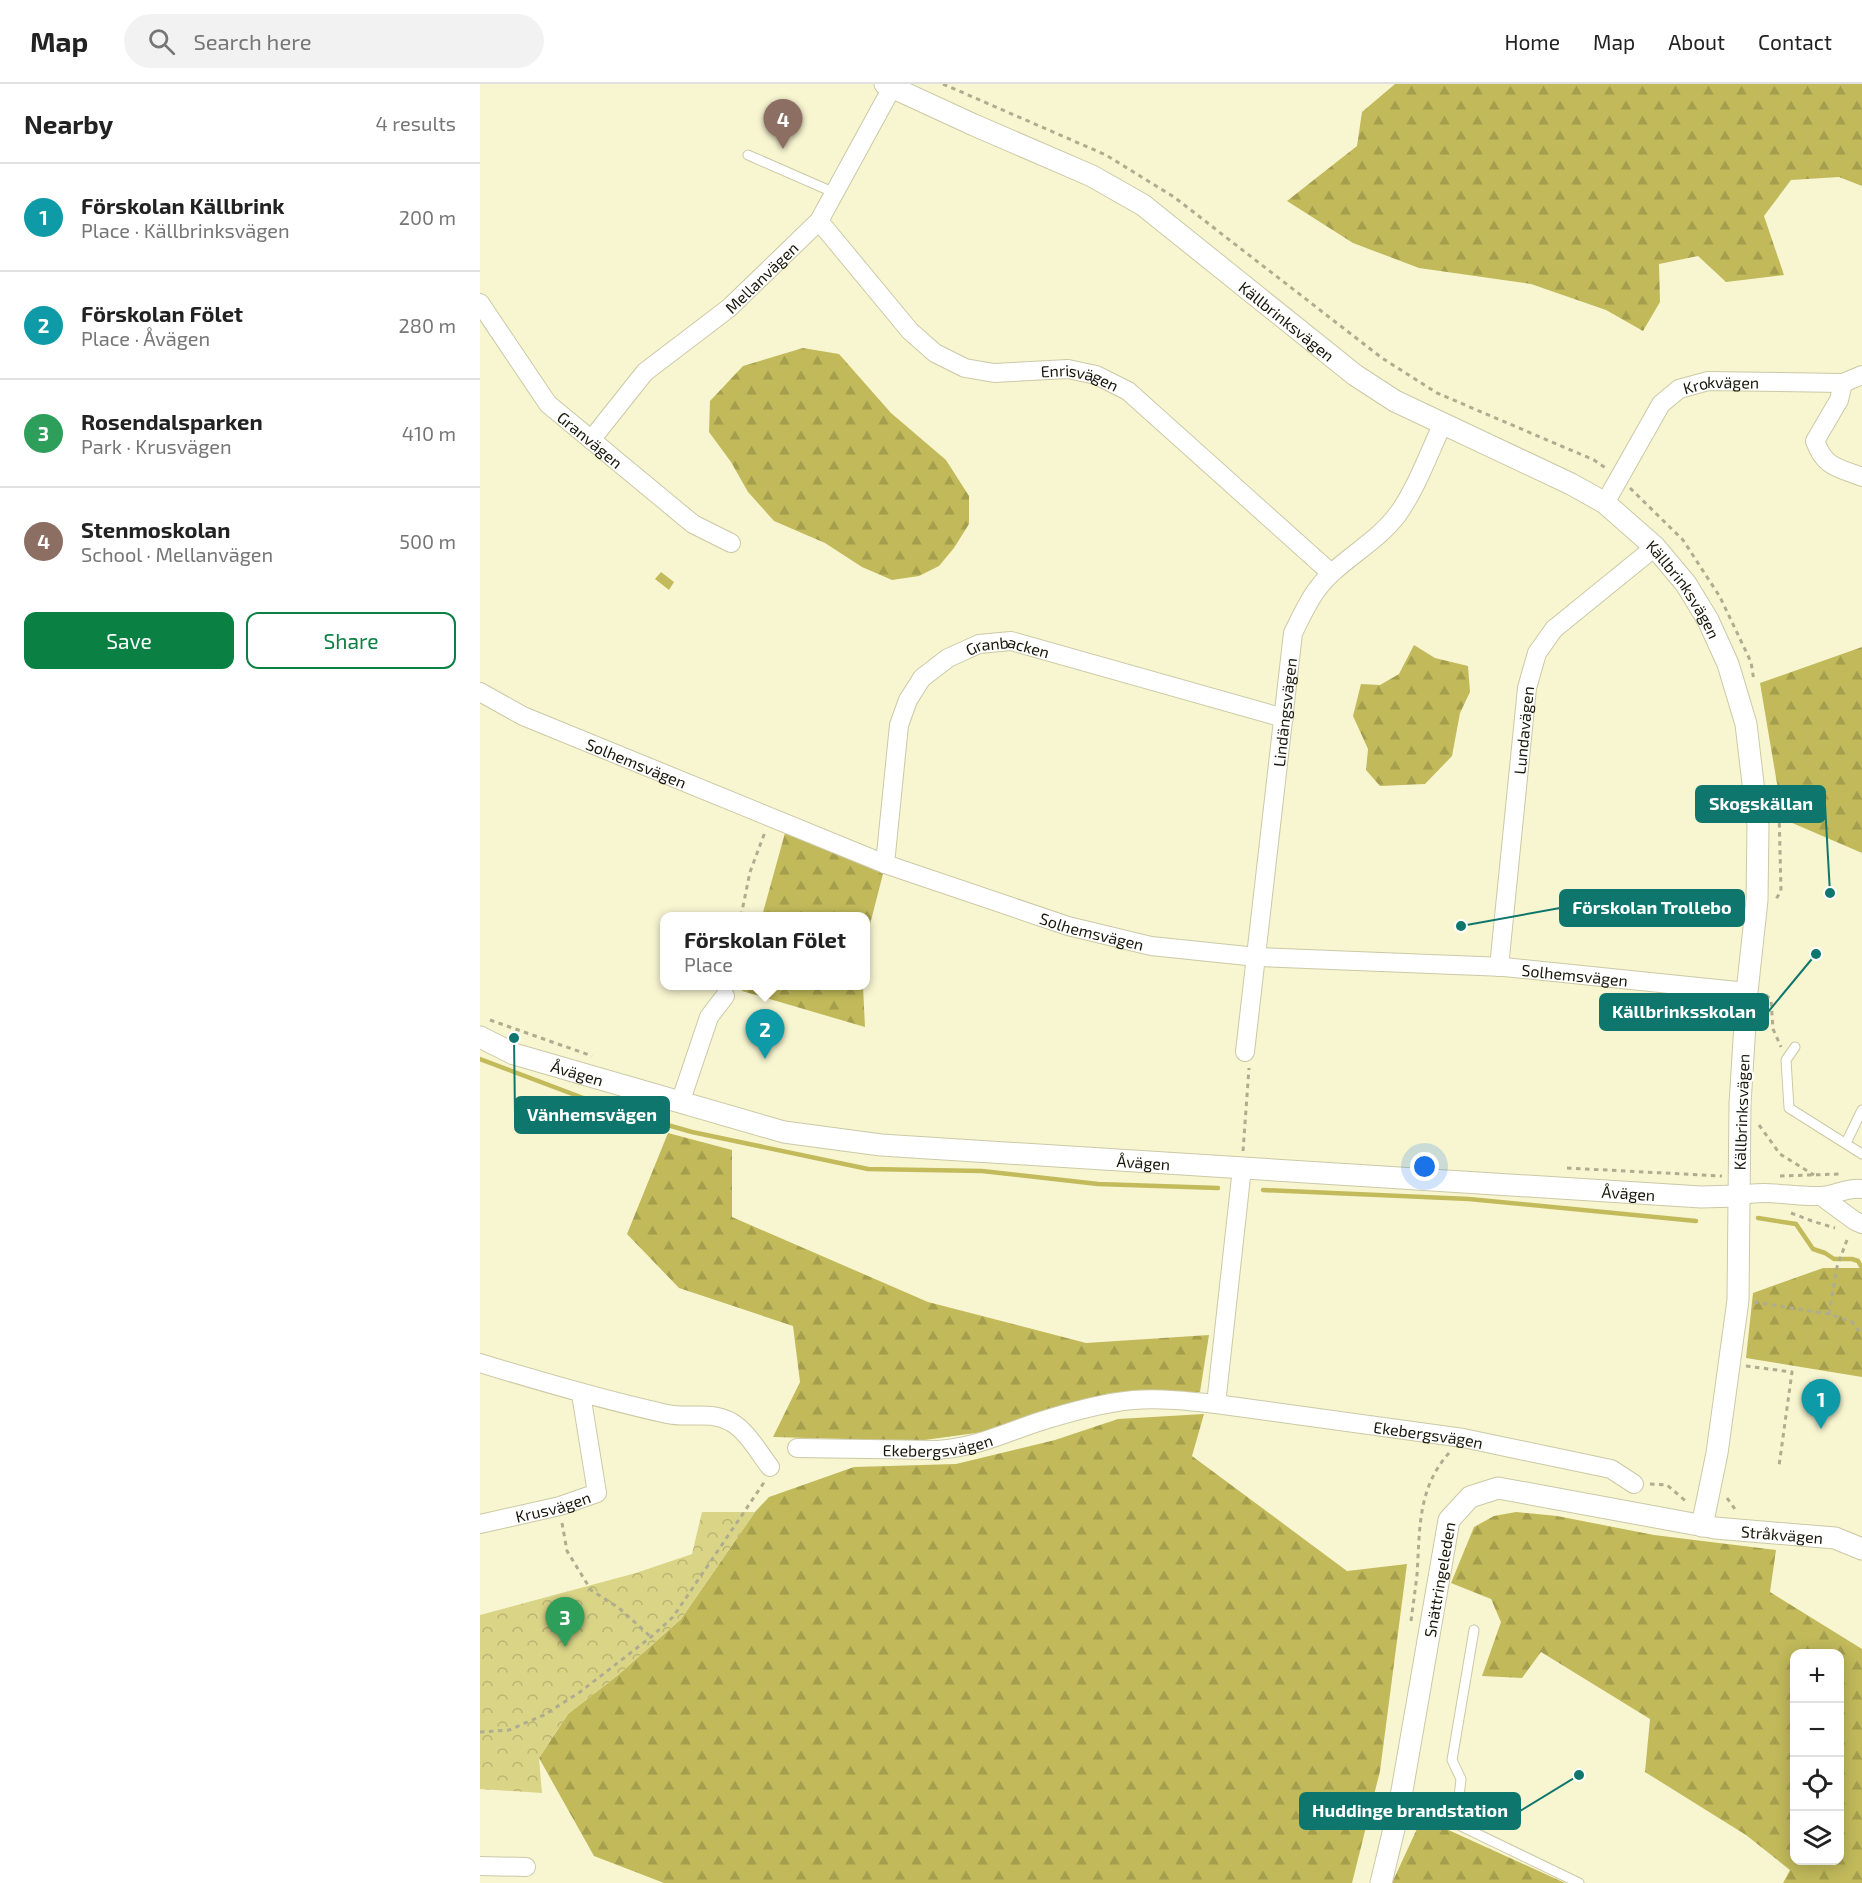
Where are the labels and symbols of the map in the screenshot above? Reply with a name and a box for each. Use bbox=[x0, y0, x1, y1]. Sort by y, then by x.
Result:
pin: 4 bbox=[764, 100, 802, 149]
street label: Mellanvägen bbox=[721, 237, 802, 317]
street label: Källbrinksvägen bbox=[1236, 277, 1339, 365]
street label: Enrisvägen bbox=[1040, 359, 1122, 394]
street label: Krokvägen bbox=[1681, 371, 1759, 397]
street label: Granvägen bbox=[554, 407, 627, 472]
street label: Källbrinksvägen bbox=[1643, 535, 1725, 641]
street label: Granbacken bbox=[962, 631, 1052, 661]
street label: Lindängsvägen bbox=[1268, 657, 1300, 768]
street label: Lundavägen bbox=[1509, 685, 1537, 775]
street label: Solhemsvägen bbox=[584, 733, 690, 791]
callout: Skogskällan bbox=[1696, 786, 1825, 822]
text: Skogskällan bbox=[1709, 792, 1813, 814]
callout: Förskolan Trollebo bbox=[1560, 890, 1744, 926]
text: Förskolan Trollebo bbox=[1572, 896, 1732, 918]
street label: Solhemsvägen bbox=[1038, 908, 1146, 953]
street label: Solhemsvägen bbox=[1521, 959, 1629, 989]
callout: Källbrinksskolan bbox=[1600, 994, 1768, 1030]
text: Källbrinksskolan bbox=[1612, 1000, 1756, 1022]
pin: 2 bbox=[746, 1010, 784, 1059]
street label: Källbrinksvägen bbox=[1729, 1053, 1753, 1171]
street label: Åvägen bbox=[549, 1056, 606, 1089]
callout: Vänhemsvägen bbox=[515, 1097, 669, 1133]
text: Vänhemsvägen bbox=[527, 1103, 657, 1125]
street label: Åvägen bbox=[1116, 1150, 1171, 1173]
your location bbox=[1410, 1152, 1439, 1181]
street label: Åvägen bbox=[1601, 1181, 1656, 1204]
pin: 1 bbox=[1802, 1380, 1840, 1429]
street label: Ekebergsvägen bbox=[1373, 1416, 1485, 1452]
street label: Ekebergsvägen bbox=[883, 1429, 995, 1460]
street label: Krusvägen bbox=[513, 1487, 593, 1525]
street label: Snättringeleden bbox=[1419, 1520, 1458, 1639]
street label: Stråkvägen bbox=[1740, 1521, 1824, 1546]
pin: 3 bbox=[546, 1598, 584, 1647]
callout: Huddinge brandstation bbox=[1300, 1793, 1520, 1829]
text: Huddinge brandstation bbox=[1312, 1799, 1508, 1821]

